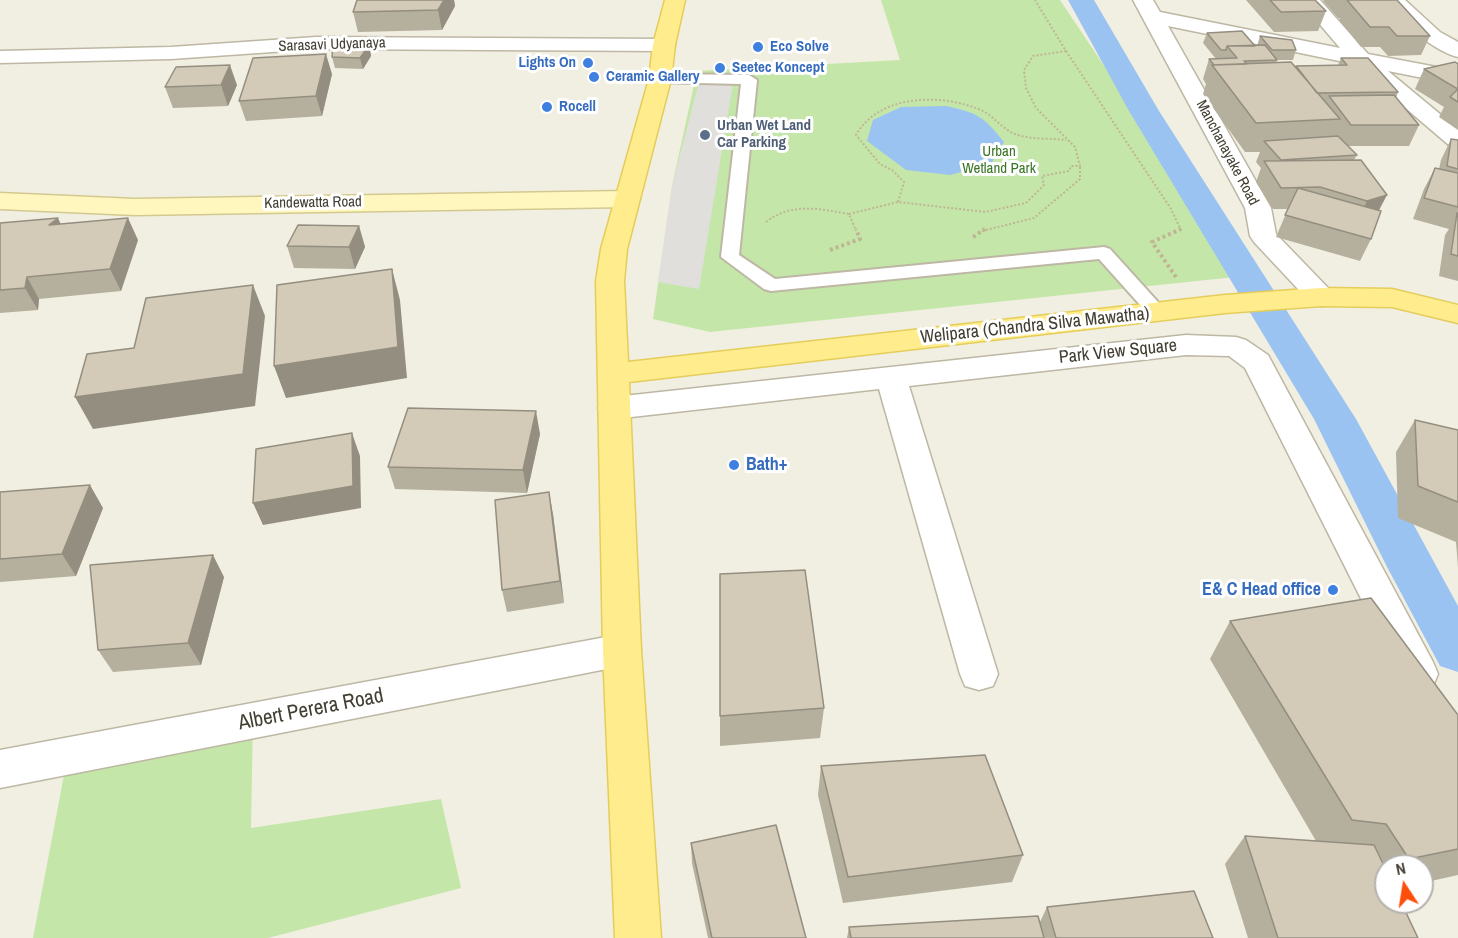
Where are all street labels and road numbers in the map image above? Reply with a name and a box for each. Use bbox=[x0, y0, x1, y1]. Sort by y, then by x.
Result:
street label: Sarasavi Udyanaya bbox=[278, 34, 386, 56]
street label: Manchanayake Road bbox=[1192, 97, 1262, 209]
street label: Kandewatta Road bbox=[264, 193, 362, 213]
street label: Welipara (Chandra Silva Mawatha) bbox=[919, 303, 1151, 349]
street label: Park View Square bbox=[1058, 335, 1178, 369]
street label: Albert Perera Road bbox=[236, 684, 386, 736]

